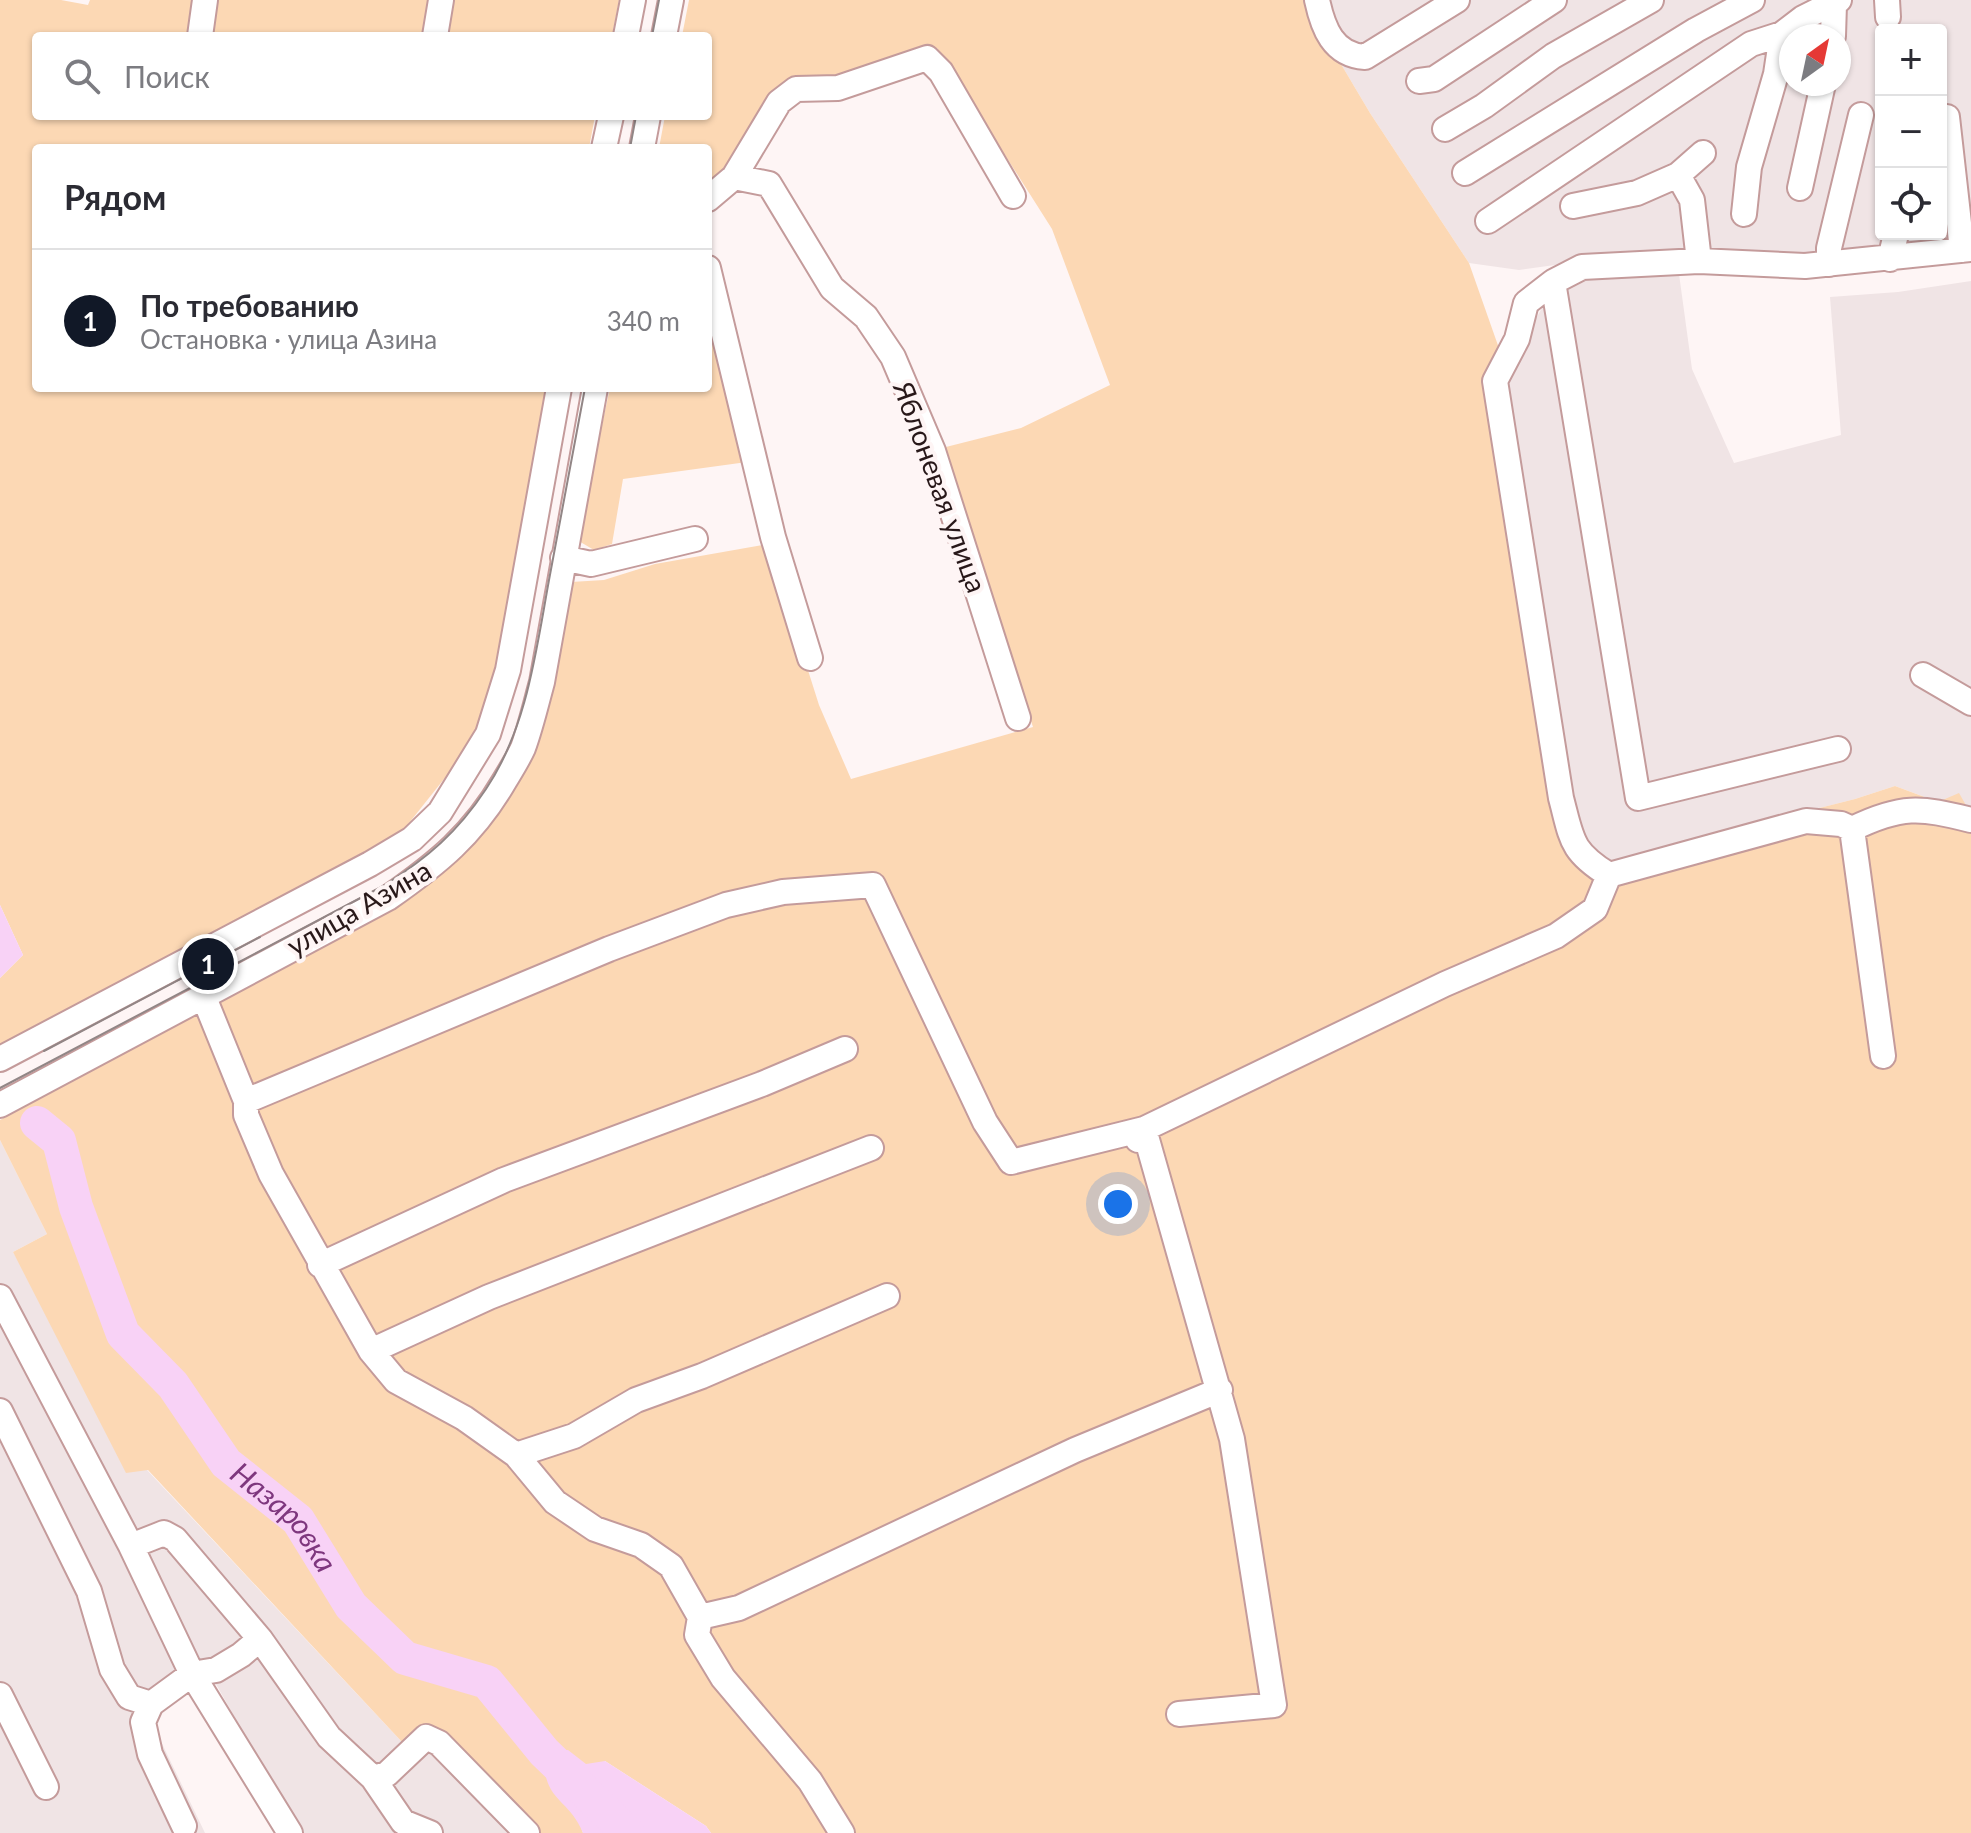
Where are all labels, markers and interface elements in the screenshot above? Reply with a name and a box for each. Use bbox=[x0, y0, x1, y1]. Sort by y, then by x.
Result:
north arrow bbox=[1779, 24, 1851, 96]
map controls bbox=[1875, 24, 1947, 240]
button: + bbox=[1875, 24, 1947, 96]
search box bbox=[32, 32, 712, 120]
icon: search bbox=[60, 54, 104, 98]
text: Поиск bbox=[124, 58, 210, 94]
button: − bbox=[1875, 96, 1947, 168]
button: locate bbox=[1875, 168, 1947, 240]
text: Рядом bbox=[64, 176, 166, 217]
text: По требованию bbox=[140, 287, 359, 323]
text: 1 bbox=[82, 305, 98, 337]
text: 340 m bbox=[607, 305, 680, 337]
text: Остановка · улица Азина bbox=[140, 323, 437, 355]
street label: Яблоневая улица bbox=[887, 375, 995, 597]
street label: улица Азина bbox=[280, 852, 437, 962]
pin: 1 bbox=[182, 934, 234, 994]
your location bbox=[1098, 1184, 1138, 1224]
water label: Назаровка bbox=[224, 1454, 346, 1578]

